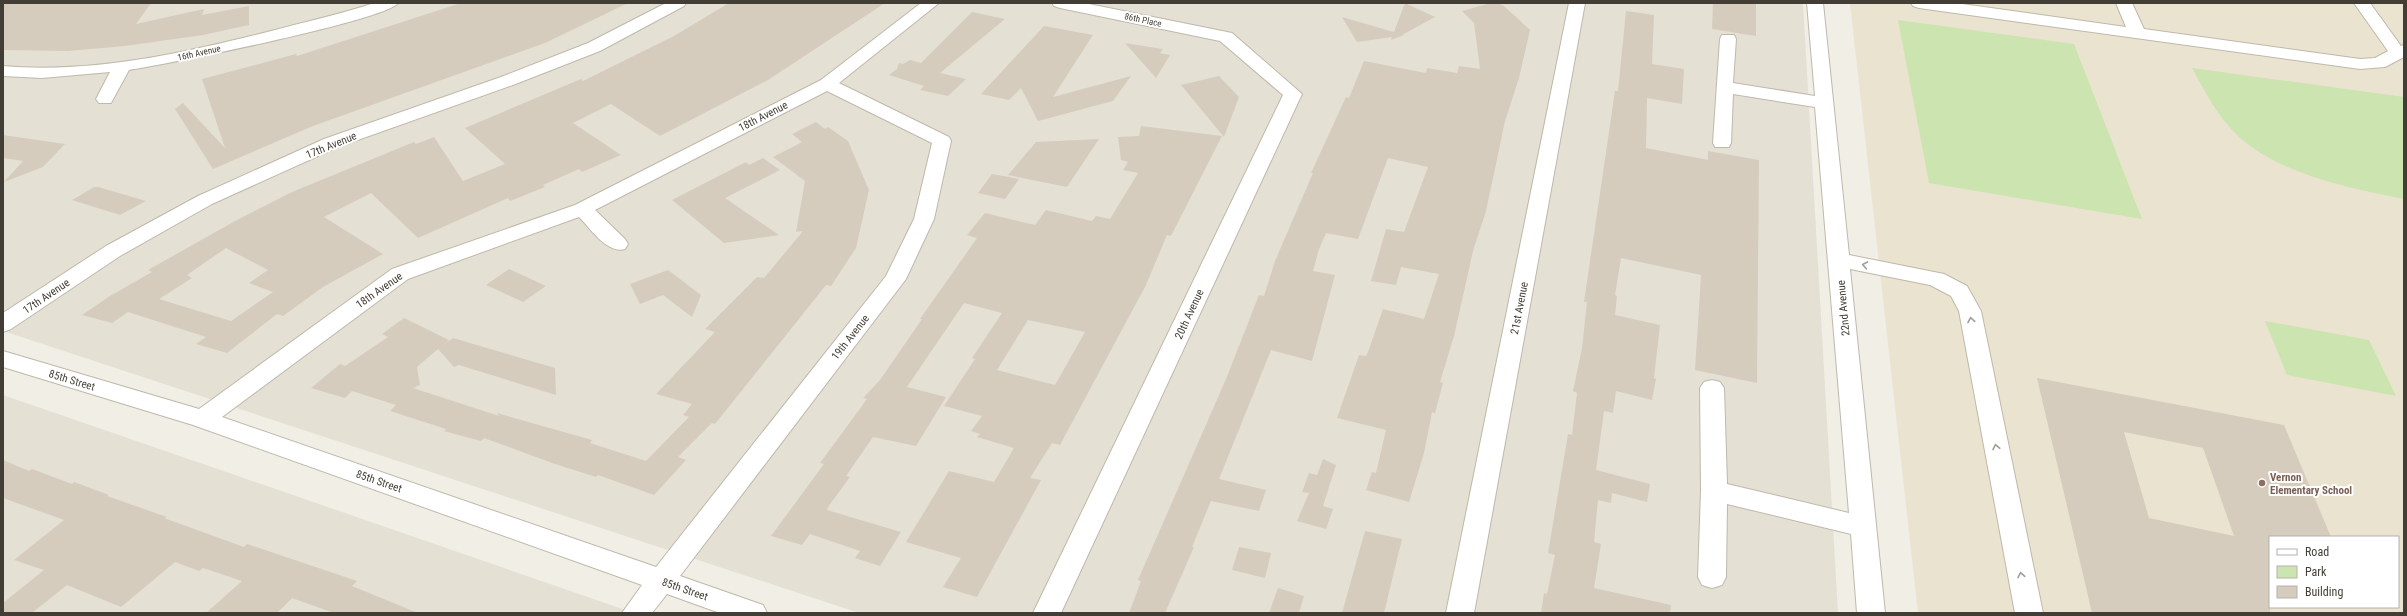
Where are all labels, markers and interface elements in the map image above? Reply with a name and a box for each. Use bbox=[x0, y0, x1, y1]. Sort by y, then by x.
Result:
street label: 86th Place bbox=[1124, 11, 1162, 29]
street label: 16th Avenue bbox=[177, 43, 221, 63]
street label: 18th Avenue bbox=[736, 98, 790, 134]
street label: 17th Avenue bbox=[304, 129, 358, 162]
one-way arrow bbox=[1862, 261, 1868, 270]
street label: 18th Avenue bbox=[354, 270, 405, 311]
street label: 17th Avenue bbox=[20, 276, 72, 317]
street label: 22nd Avenue bbox=[1835, 280, 1852, 336]
street label: 21st Avenue bbox=[1508, 281, 1531, 336]
street label: 20th Avenue bbox=[1172, 287, 1207, 341]
street label: 19th Avenue bbox=[829, 312, 872, 362]
one-way arrow bbox=[1968, 316, 1976, 323]
street label: 85th Street bbox=[47, 367, 97, 394]
one-way arrow bbox=[1993, 444, 2001, 450]
street label: 85th Street bbox=[354, 468, 404, 495]
place label: Vernon Elementary School bbox=[2270, 471, 2352, 497]
marker: Vernon Elementary School bbox=[2257, 478, 2267, 488]
legend bbox=[2269, 536, 2399, 608]
text: Road bbox=[2305, 545, 2329, 559]
text: Park bbox=[2305, 565, 2327, 579]
one-way arrow bbox=[2018, 572, 2026, 578]
street label: 85th Street bbox=[660, 576, 710, 603]
text: Building bbox=[2305, 585, 2343, 599]

